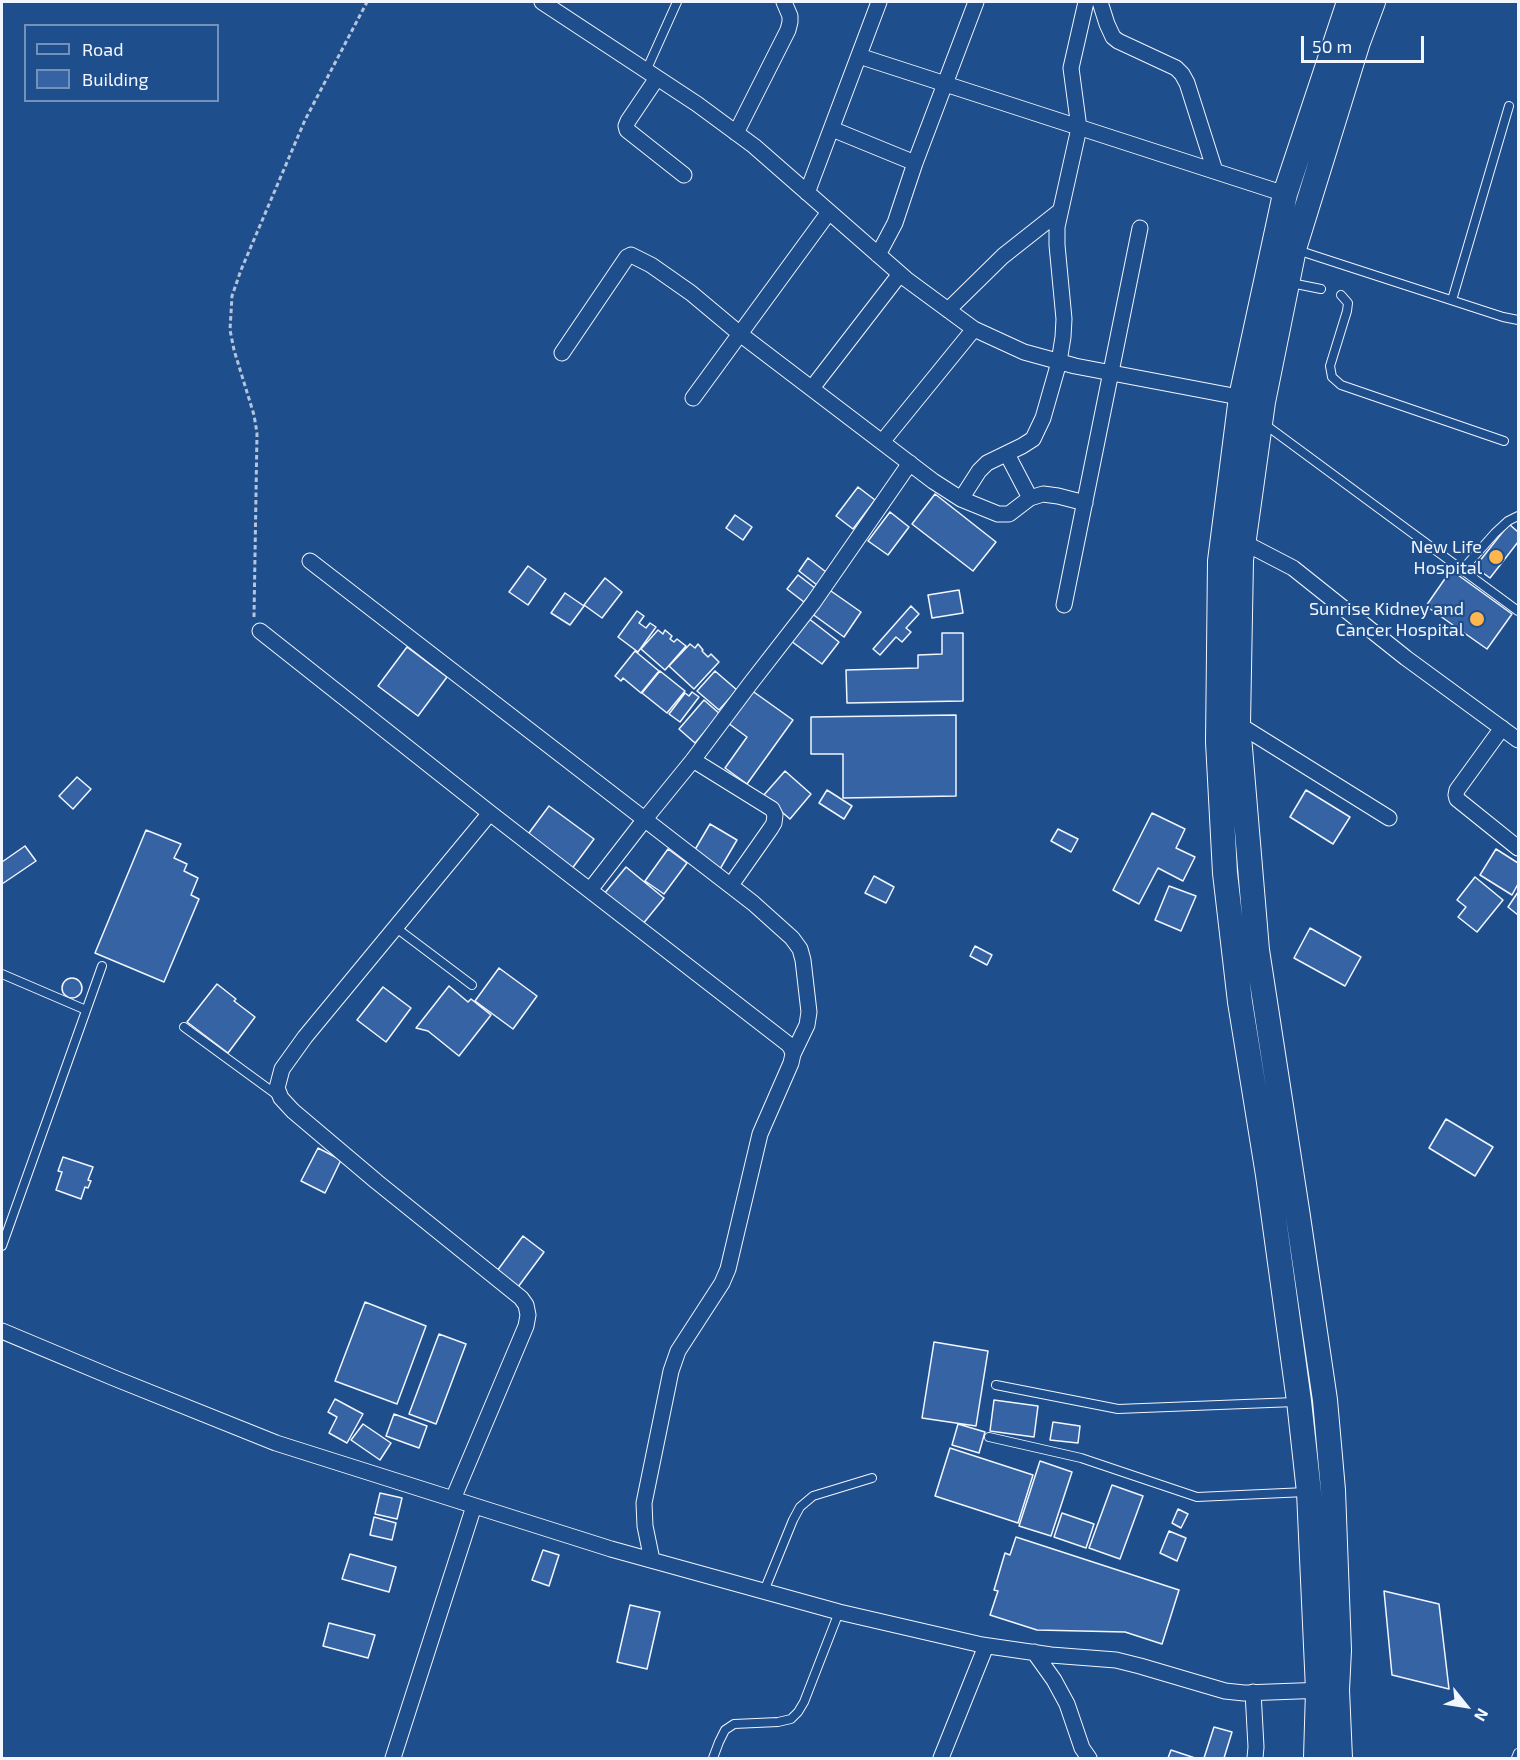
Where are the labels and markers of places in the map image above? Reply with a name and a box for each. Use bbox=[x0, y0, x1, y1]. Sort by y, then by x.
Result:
place label: New Life Hospital bbox=[1411, 536, 1482, 578]
marker: New Life Hospital bbox=[1487, 548, 1505, 566]
place label: Sunrise Kidney and Cancer Hospital bbox=[1309, 598, 1464, 640]
marker: Sunrise Kidney and Cancer Hospital bbox=[1468, 610, 1486, 628]

